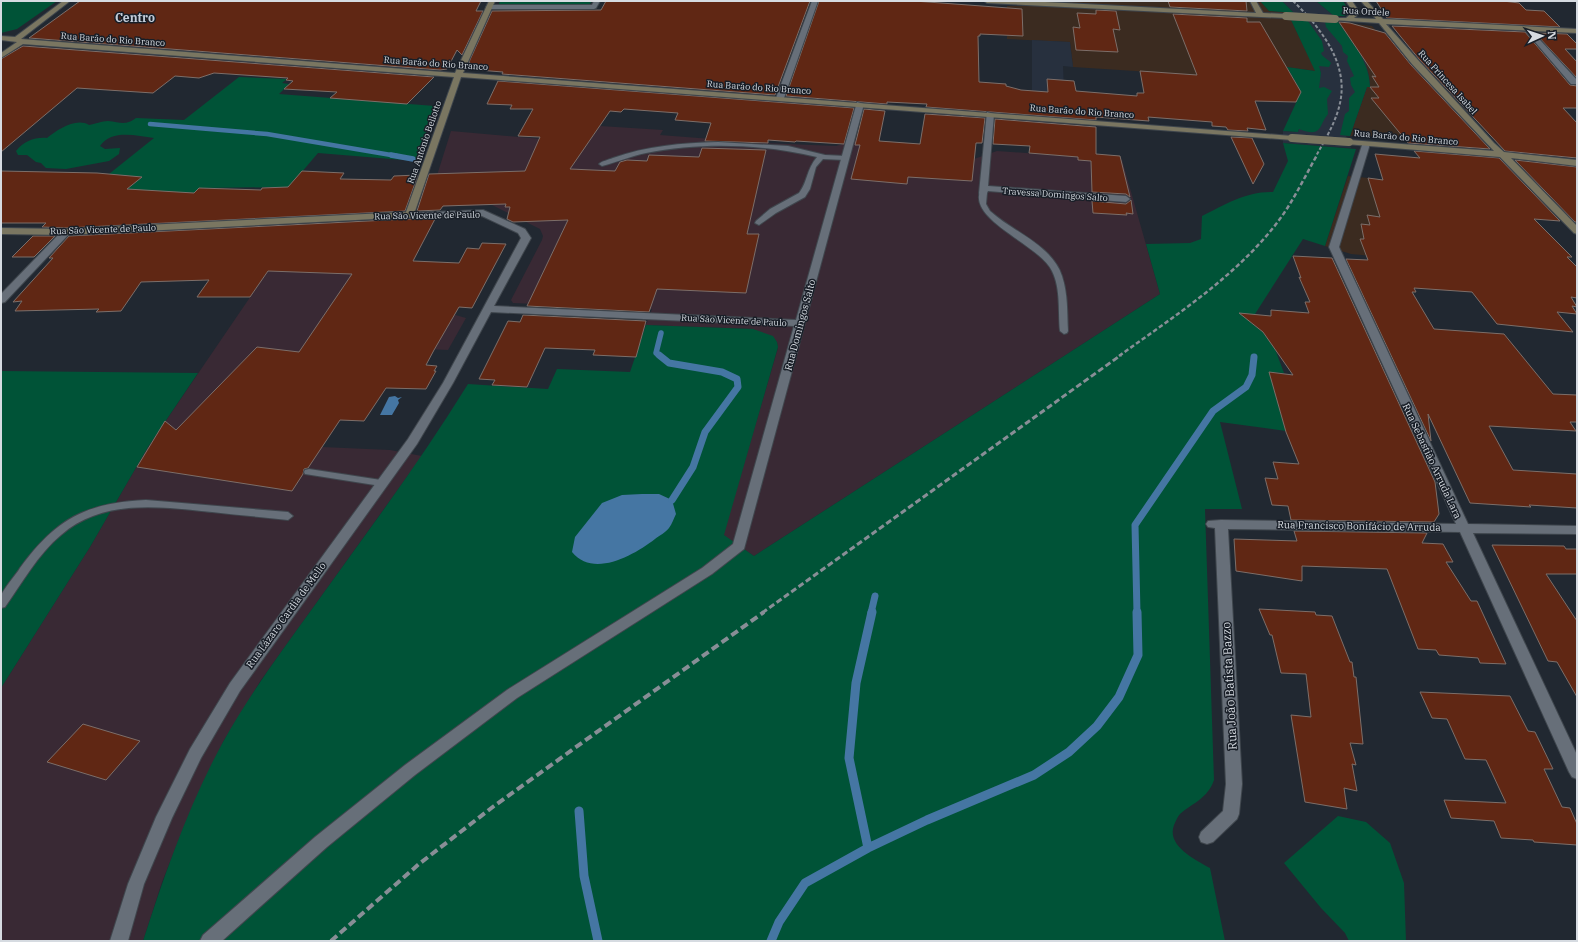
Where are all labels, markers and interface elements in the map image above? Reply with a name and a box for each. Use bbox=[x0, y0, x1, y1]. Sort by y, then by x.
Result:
street label: Rua Ordele bbox=[1342, 4, 1390, 18]
district label: Centro bbox=[115, 10, 155, 25]
north arrow bbox=[1522, 16, 1562, 56]
street label: Rua Barão do Rio Branco bbox=[60, 30, 166, 48]
text: N bbox=[1545, 31, 1559, 40]
street label: Rua Princesa Isabel bbox=[1416, 48, 1480, 117]
street label: Rua Barão do Rio Branco bbox=[383, 54, 489, 72]
street label: Rua Barão do Rio Branco bbox=[706, 78, 812, 96]
street label: Rua Antônio Bellotto bbox=[405, 99, 443, 185]
street label: Rua Barão do Rio Branco bbox=[1029, 102, 1135, 120]
street label: Rua Barão do Rio Branco bbox=[1353, 127, 1459, 147]
street label: Travessa Domingos Salto bbox=[1002, 185, 1108, 203]
street label: Rua São Vicente de Paulo bbox=[374, 209, 480, 221]
street label: Rua São Vicente de Paulo bbox=[50, 222, 156, 236]
street label: Rua Domingos Salto bbox=[782, 278, 819, 372]
street label: Rua São Vicente de Paulo bbox=[681, 312, 787, 328]
street label: Rua Sebastião Arruda Lara bbox=[1400, 401, 1465, 521]
street label: Rua Francisco Bonifácio de Arruda bbox=[1277, 518, 1441, 534]
street label: Rua Lázaro Cardia de Mello bbox=[243, 559, 329, 670]
street label: Rua João Batista Bazzo bbox=[1218, 621, 1240, 750]

